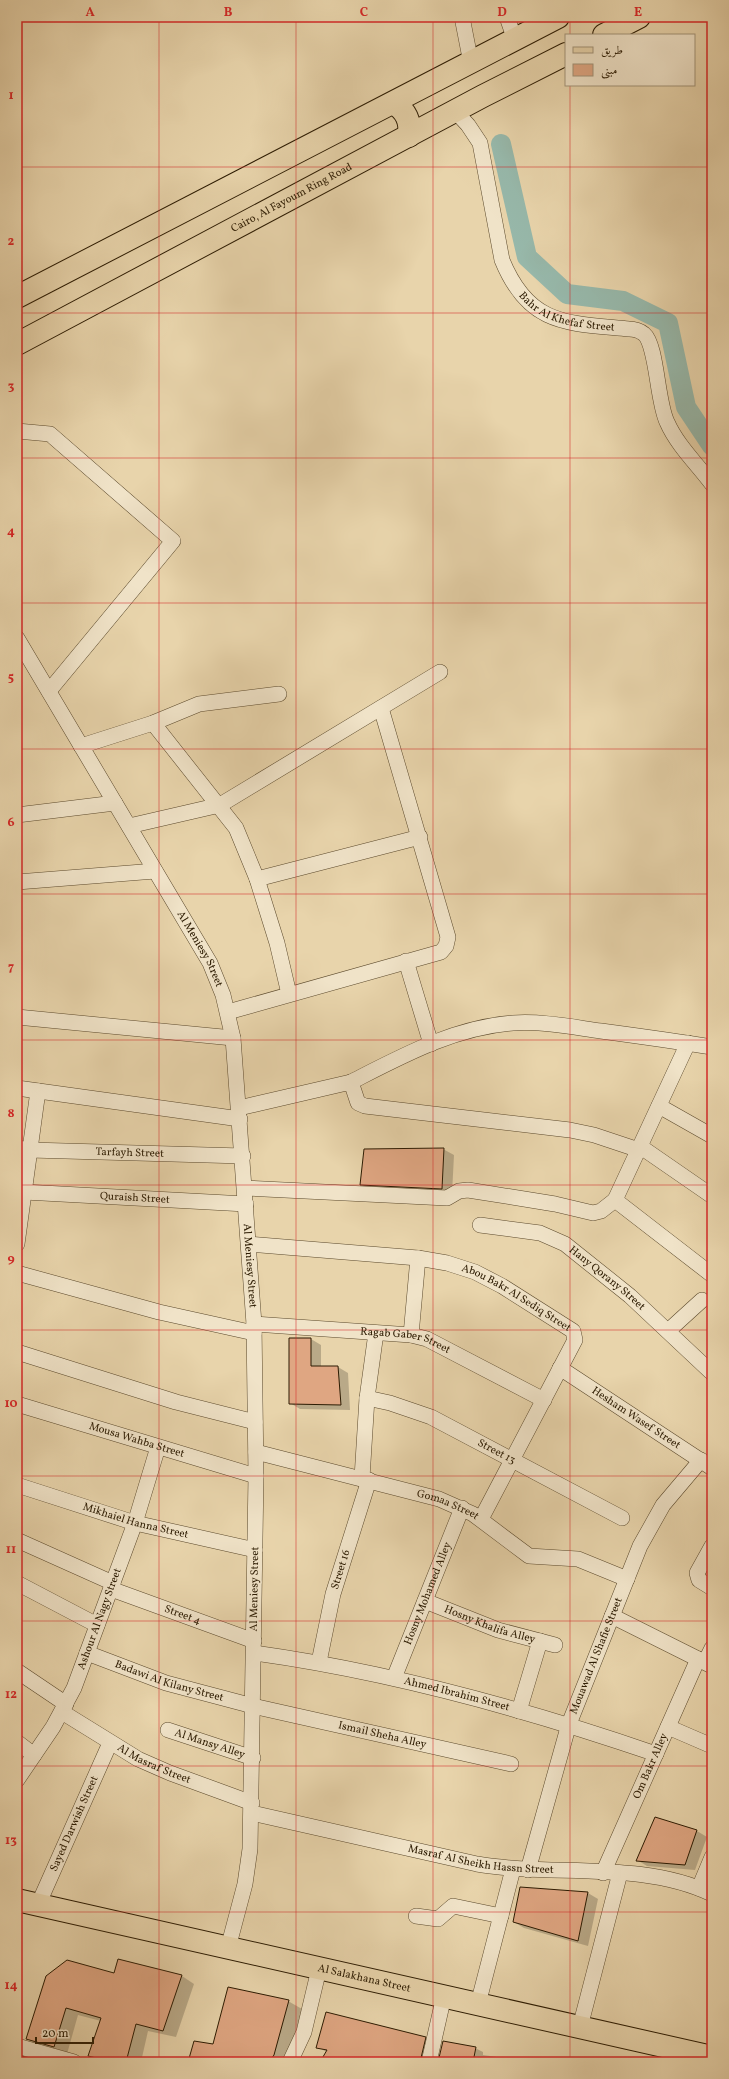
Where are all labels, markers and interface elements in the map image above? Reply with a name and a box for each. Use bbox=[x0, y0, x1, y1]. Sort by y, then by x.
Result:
text: A bbox=[85, 4, 95, 22]
text: B bbox=[224, 4, 233, 22]
text: C bbox=[360, 4, 368, 22]
text: D bbox=[497, 4, 507, 22]
text: E bbox=[634, 4, 642, 22]
legend bbox=[565, 34, 695, 86]
text: طريق bbox=[601, 43, 623, 59]
text: مبنى bbox=[601, 63, 617, 79]
text: 1 bbox=[8, 87, 14, 105]
street label: Cairo, Al Fayoum Ring Road bbox=[228, 159, 355, 236]
text: 2 bbox=[8, 233, 15, 251]
street label: Bahr Al Khefaf Street bbox=[515, 289, 615, 335]
text: 3 bbox=[8, 378, 15, 396]
text: 4 bbox=[7, 523, 15, 541]
text: 5 bbox=[8, 669, 14, 687]
text: 6 bbox=[7, 814, 15, 832]
street label: Al Meniesy Street bbox=[173, 908, 227, 989]
text: 7 bbox=[8, 959, 14, 977]
text: 8 bbox=[7, 1105, 15, 1123]
street label: Tarfayh Street bbox=[95, 1144, 164, 1161]
street label: Quraish Street bbox=[99, 1189, 170, 1207]
street label: Al Meniesy Street bbox=[239, 1223, 260, 1309]
street label: Hany Qorany Street bbox=[566, 1242, 649, 1314]
text: 9 bbox=[7, 1250, 15, 1268]
street label: Abou Bakr Al Sediq Street bbox=[460, 1261, 574, 1335]
street label: Ragab Gaber Street bbox=[360, 1324, 453, 1358]
street label: Hesham Wasef Street bbox=[589, 1383, 684, 1453]
text: 10 bbox=[4, 1395, 18, 1413]
street label: Mousa Wahba Street bbox=[87, 1419, 186, 1462]
street label: Street 13 bbox=[475, 1435, 518, 1468]
street label: Gomaa Street bbox=[415, 1486, 482, 1524]
street label: Mikhaiel Hanna Street bbox=[81, 1499, 190, 1542]
street label: Hosny Mohamed Alley bbox=[401, 1540, 455, 1647]
text: 11 bbox=[6, 1541, 16, 1559]
street label: Al Meniesy Street bbox=[247, 1546, 263, 1631]
street label: Street 16 bbox=[327, 1547, 354, 1591]
street label: Ashour Al Nagy Street bbox=[74, 1566, 125, 1672]
street label: Mouawad Al Shafie Street bbox=[566, 1595, 626, 1716]
street label: Street 4 bbox=[162, 1601, 203, 1629]
street label: Hosny Khalifa Alley bbox=[442, 1602, 537, 1647]
street label: Badawi Al Kilany Street bbox=[113, 1657, 225, 1705]
street label: Ahmed Ibrahim Street bbox=[402, 1674, 511, 1715]
text: 12 bbox=[5, 1686, 17, 1704]
street label: Ismail Sheha Alley bbox=[337, 1718, 428, 1752]
street label: Al Mansy Alley bbox=[173, 1725, 247, 1762]
street label: Om Bakr Alley bbox=[629, 1731, 672, 1801]
street label: Al Masraf Street bbox=[114, 1740, 193, 1788]
street label: Sayed Darwish Street bbox=[46, 1773, 102, 1874]
text: 13 bbox=[5, 1832, 17, 1850]
street label: Masraf Al Sheikh Hassn Street bbox=[407, 1841, 554, 1877]
street label: Al Salakhana Street bbox=[316, 1961, 412, 1996]
text: 14 bbox=[4, 1977, 18, 1995]
scale bar bbox=[36, 2019, 93, 2045]
text: 20 m bbox=[42, 2026, 69, 2042]

